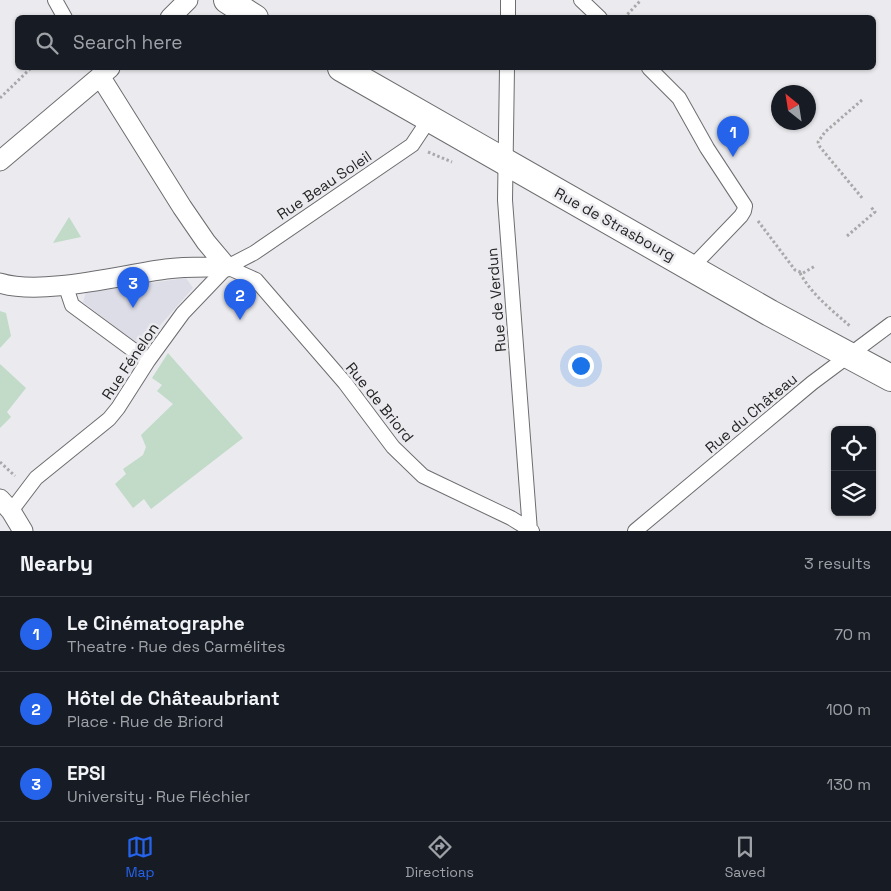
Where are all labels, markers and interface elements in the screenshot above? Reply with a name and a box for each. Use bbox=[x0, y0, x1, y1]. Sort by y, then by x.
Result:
search box bbox=[15, 15, 876, 70]
icon: search bbox=[33, 29, 61, 57]
text: Search here bbox=[73, 30, 183, 55]
north arrow bbox=[771, 85, 816, 130]
pin: 1 bbox=[717, 116, 749, 157]
street label: Rue Beau Soleil bbox=[273, 146, 375, 224]
street label: Rue de Strasbourg bbox=[551, 183, 679, 265]
street label: Rue de Verdun bbox=[482, 247, 510, 353]
pin: 3 bbox=[117, 267, 149, 308]
pin: 2 bbox=[224, 279, 256, 320]
street label: Rue Fénelon bbox=[97, 319, 163, 403]
your location bbox=[568, 353, 594, 379]
street label: Rue de Briord bbox=[342, 358, 418, 446]
street label: Rue du Château bbox=[701, 369, 801, 457]
map controls bbox=[831, 426, 876, 516]
button: locate bbox=[831, 426, 876, 471]
button: layers bbox=[831, 471, 876, 516]
text: Nearby bbox=[20, 550, 93, 577]
text: 3 results bbox=[804, 553, 871, 574]
text: Le Cinématographe bbox=[67, 611, 245, 636]
text: 1 bbox=[32, 624, 40, 645]
text: 70 m bbox=[834, 624, 871, 645]
text: Theatre · Rue des Carmélites bbox=[67, 636, 286, 657]
text: Hôtel de Châteaubriant bbox=[67, 686, 280, 711]
text: 2 bbox=[31, 699, 41, 720]
text: 100 m bbox=[826, 699, 871, 720]
text: Place · Rue de Briord bbox=[67, 711, 224, 732]
text: EPSI bbox=[67, 761, 106, 786]
text: 3 bbox=[31, 774, 41, 795]
text: 130 m bbox=[827, 774, 871, 795]
text: University · Rue Fléchier bbox=[67, 786, 250, 807]
tab: Map bbox=[125, 833, 155, 881]
tab: Directions bbox=[405, 833, 474, 881]
tab: Saved bbox=[725, 833, 766, 881]

